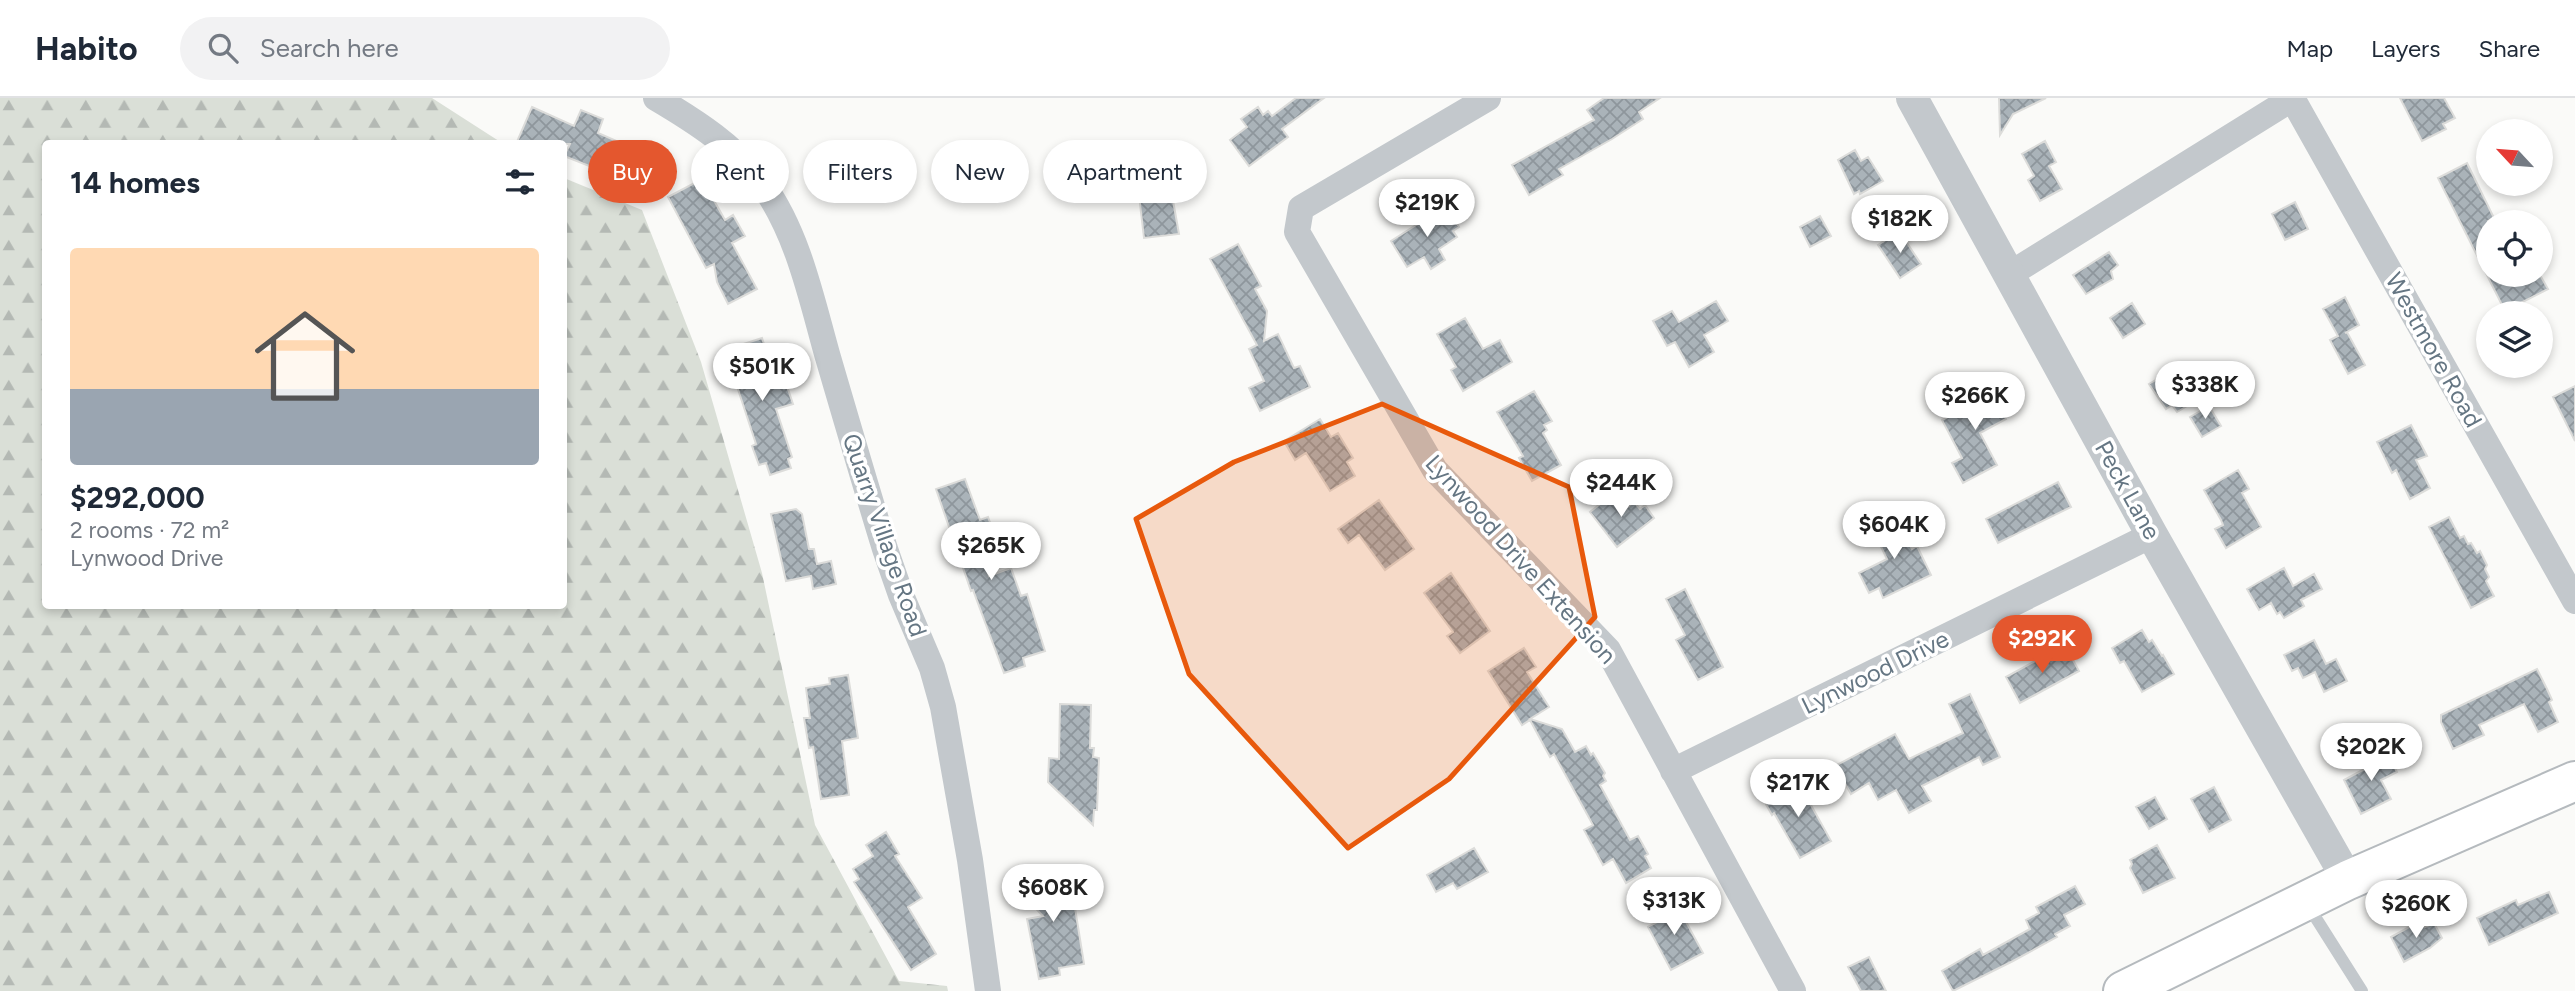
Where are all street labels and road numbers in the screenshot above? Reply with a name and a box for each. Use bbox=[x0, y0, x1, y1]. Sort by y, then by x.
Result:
street label: Westmore Road bbox=[2380, 268, 2488, 432]
street label: Quarry Village Road bbox=[837, 430, 933, 640]
street label: Peck Lane bbox=[2089, 436, 2167, 544]
street label: Lynwood Drive Extension bbox=[1419, 449, 1623, 669]
street label: Lynwood Drive bbox=[1797, 624, 1953, 720]

